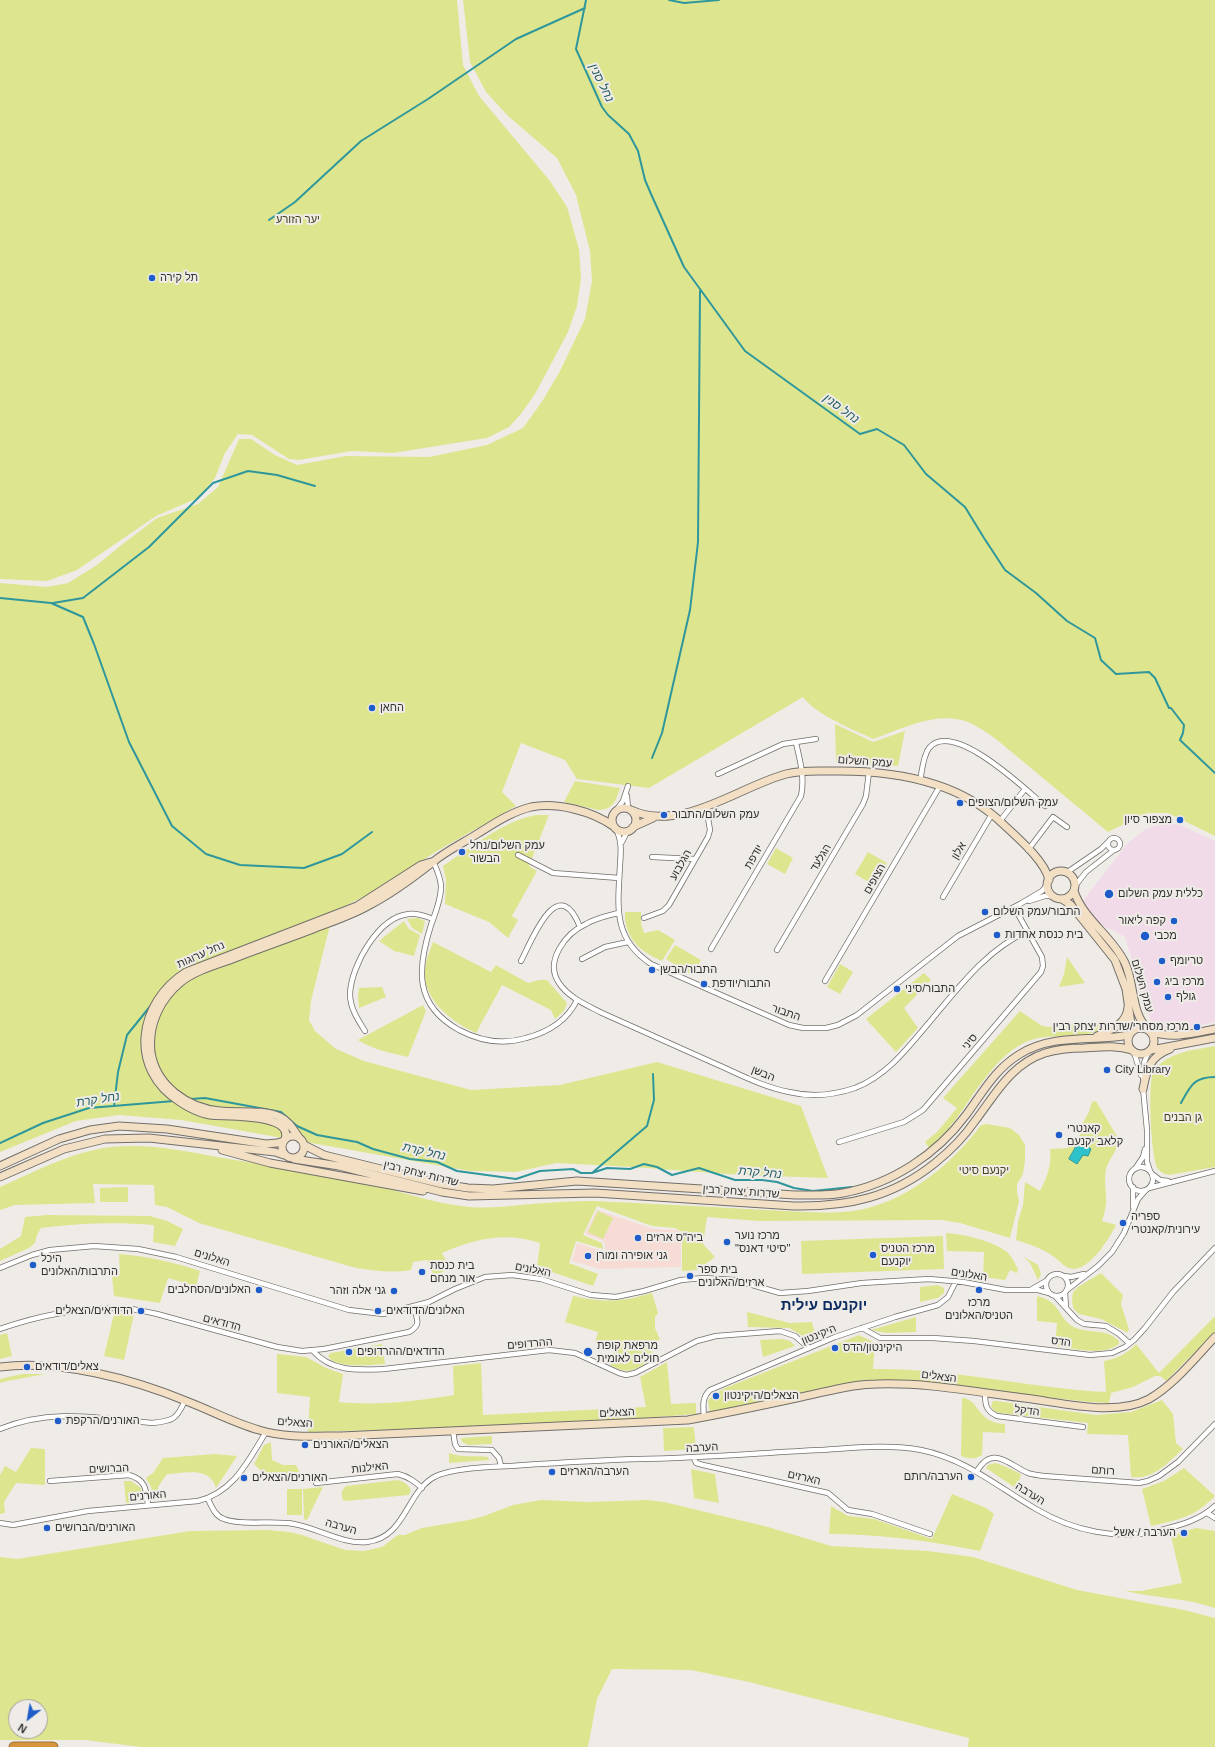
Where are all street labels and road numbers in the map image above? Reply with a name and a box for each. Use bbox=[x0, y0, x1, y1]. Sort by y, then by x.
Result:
street label: עמק השלום bbox=[837, 754, 893, 770]
street label: אלון bbox=[949, 840, 969, 862]
street label: הגלעד bbox=[808, 842, 834, 874]
street label: יודפת bbox=[742, 843, 766, 871]
street label: הגלבוע bbox=[667, 847, 695, 883]
street label: הצופים bbox=[861, 862, 889, 896]
street label: נחל ערוגות bbox=[175, 939, 227, 971]
street label: עמק השלום bbox=[1128, 958, 1156, 1014]
street label: התבור bbox=[770, 1002, 802, 1024]
street label: סיני bbox=[959, 1031, 981, 1053]
street label: הבשן bbox=[749, 1063, 777, 1085]
street label: שדרות יצחק רבין bbox=[382, 1158, 460, 1190]
street label: שדרות יצחק רבין bbox=[702, 1183, 780, 1201]
street label: האלונים bbox=[193, 1246, 231, 1270]
street label: האלונים bbox=[514, 1260, 552, 1280]
street label: האלונים bbox=[950, 1266, 988, 1284]
street label: הדודאים bbox=[201, 1312, 243, 1334]
street label: היקינטון bbox=[800, 1322, 838, 1348]
street label: הדס bbox=[1050, 1334, 1072, 1350]
street label: ההרדופים bbox=[507, 1335, 553, 1353]
street label: הצאלים bbox=[921, 1368, 957, 1386]
street label: הדקל bbox=[1014, 1403, 1040, 1419]
street label: הצאלים bbox=[599, 1405, 635, 1421]
street label: הצאלים bbox=[277, 1415, 313, 1431]
street label: הערבה bbox=[685, 1441, 719, 1455]
street label: האילנות bbox=[351, 1459, 389, 1477]
street label: הברושים bbox=[89, 1462, 129, 1476]
street label: רותם bbox=[1091, 1464, 1115, 1478]
street label: הארזים bbox=[786, 1468, 822, 1488]
street label: הערבה bbox=[1013, 1480, 1047, 1508]
street label: האורנים bbox=[129, 1488, 167, 1504]
street label: הערבה bbox=[324, 1516, 358, 1538]

